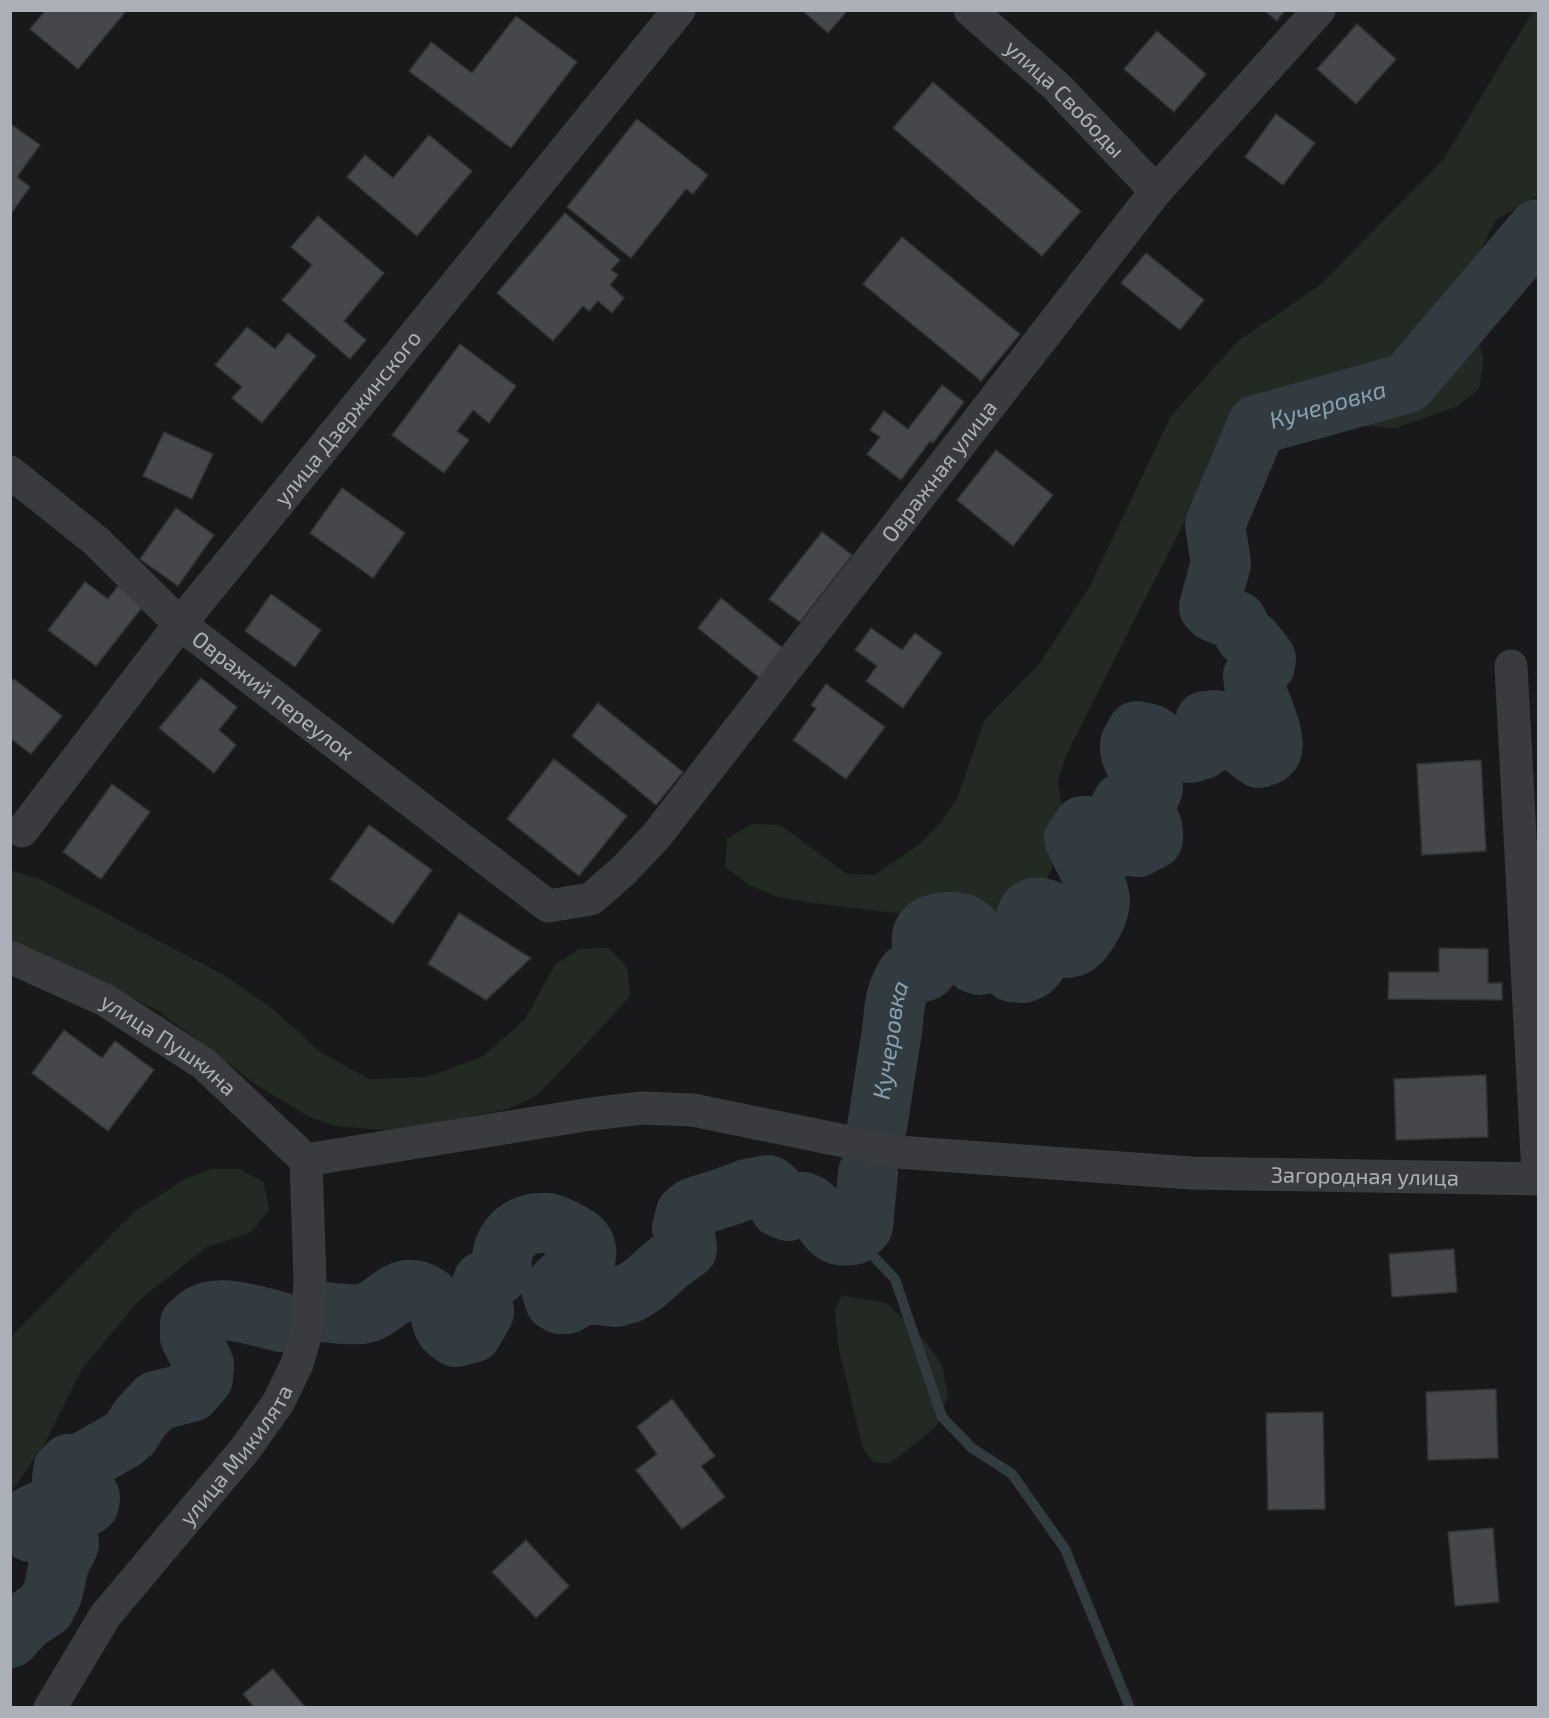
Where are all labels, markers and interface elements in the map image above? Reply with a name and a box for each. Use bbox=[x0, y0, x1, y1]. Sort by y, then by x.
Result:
street label: улица Свободы bbox=[1000, 33, 1131, 162]
street label: улица Дзержинского bbox=[268, 324, 426, 511]
water label: Кучеровка bbox=[1266, 374, 1389, 434]
street label: Овражная улица bbox=[875, 394, 1001, 547]
street label: Овражий переулок bbox=[188, 625, 360, 765]
water label: Кучеровка bbox=[866, 976, 914, 1101]
street label: улица Пушкина bbox=[96, 987, 243, 1100]
street label: Загородная улица bbox=[1271, 1160, 1459, 1190]
street label: улица Микилята bbox=[173, 1380, 297, 1531]

